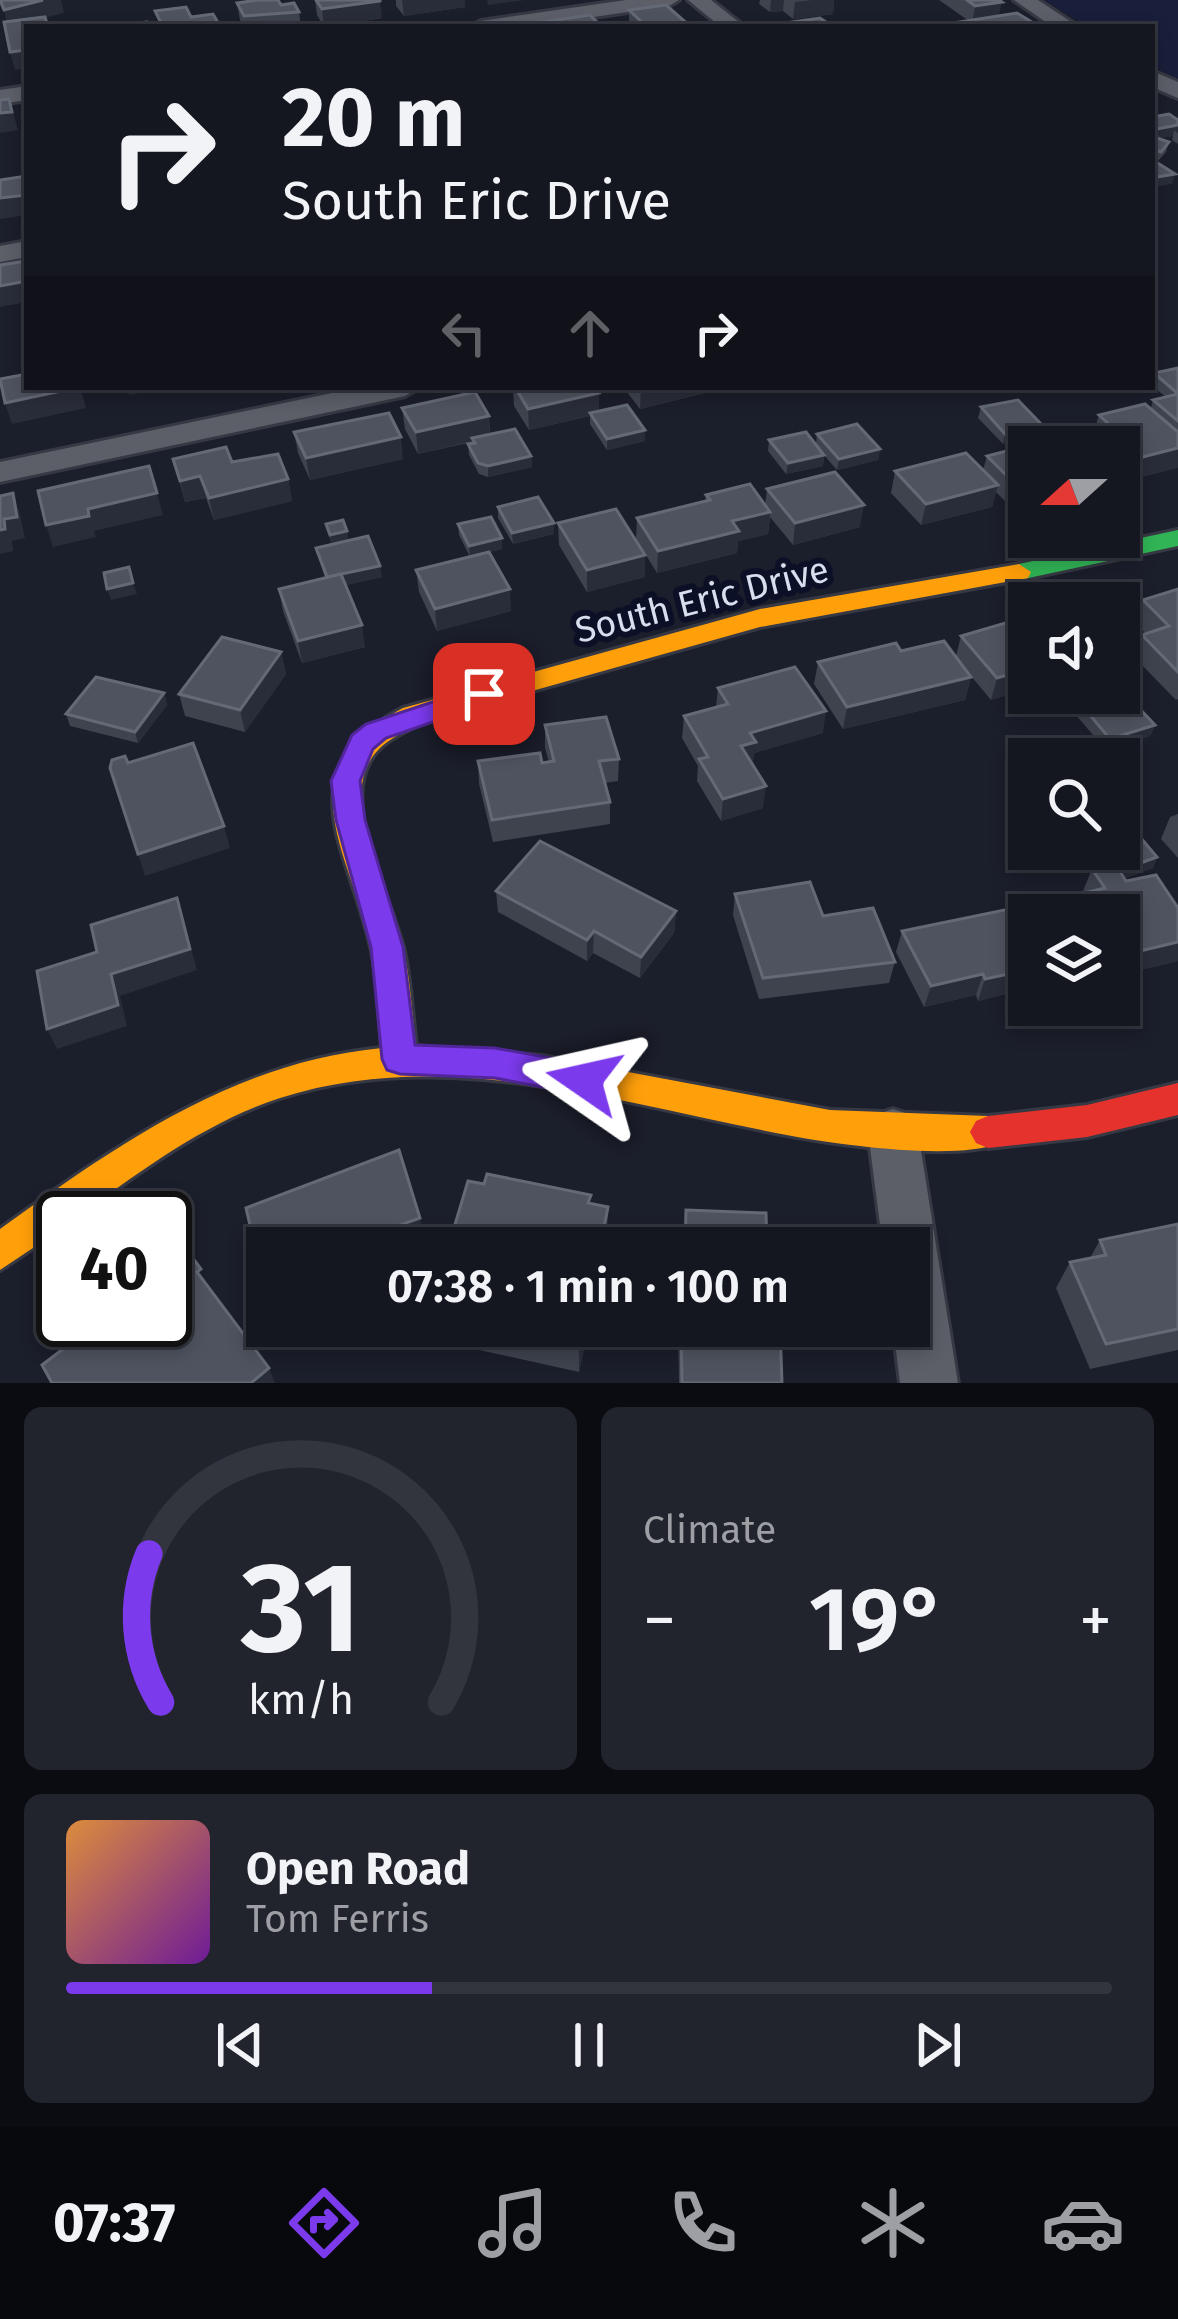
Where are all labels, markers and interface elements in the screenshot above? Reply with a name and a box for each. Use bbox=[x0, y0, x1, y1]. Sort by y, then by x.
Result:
text: 20 m bbox=[282, 67, 465, 168]
icon: right bbox=[84, 72, 240, 228]
text: South Eric Drive bbox=[282, 169, 671, 233]
icon: left bbox=[431, 300, 497, 366]
icon: ahead bbox=[557, 300, 623, 366]
icon: right bbox=[683, 300, 749, 366]
north arrow bbox=[1008, 426, 1140, 558]
map controls bbox=[1008, 426, 1140, 1026]
street label: South Eric Drive bbox=[571, 547, 833, 653]
button: sound bbox=[1008, 582, 1140, 714]
pin bbox=[433, 643, 535, 745]
icon: arrive bbox=[451, 661, 517, 727]
button: search bbox=[1008, 738, 1140, 870]
button: layers bbox=[1008, 894, 1140, 1026]
position arrow bbox=[521, 1017, 647, 1143]
speed limit sign: 40 bbox=[36, 1191, 192, 1347]
text: 07:38 · 1 min · 100 m bbox=[387, 1260, 789, 1314]
text: Climate bbox=[643, 1507, 776, 1553]
text: 31 bbox=[239, 1534, 361, 1684]
text: 19° bbox=[809, 1566, 946, 1674]
text: − bbox=[643, 1581, 676, 1660]
text: + bbox=[1079, 1581, 1112, 1660]
text: km/h bbox=[247, 1673, 354, 1724]
text: Open Road bbox=[246, 1842, 470, 1896]
text: Tom Ferris bbox=[246, 1896, 429, 1942]
icon: previous bbox=[207, 2012, 273, 2078]
icon: pause bbox=[556, 2012, 622, 2078]
icon: next bbox=[905, 2012, 971, 2078]
icon: directions bbox=[282, 2181, 366, 2265]
icon: music bbox=[471, 2181, 555, 2265]
icon: phone bbox=[661, 2181, 745, 2265]
icon: climate bbox=[851, 2181, 935, 2265]
icon: car bbox=[1041, 2181, 1125, 2265]
text: 07:37 bbox=[53, 2191, 176, 2255]

